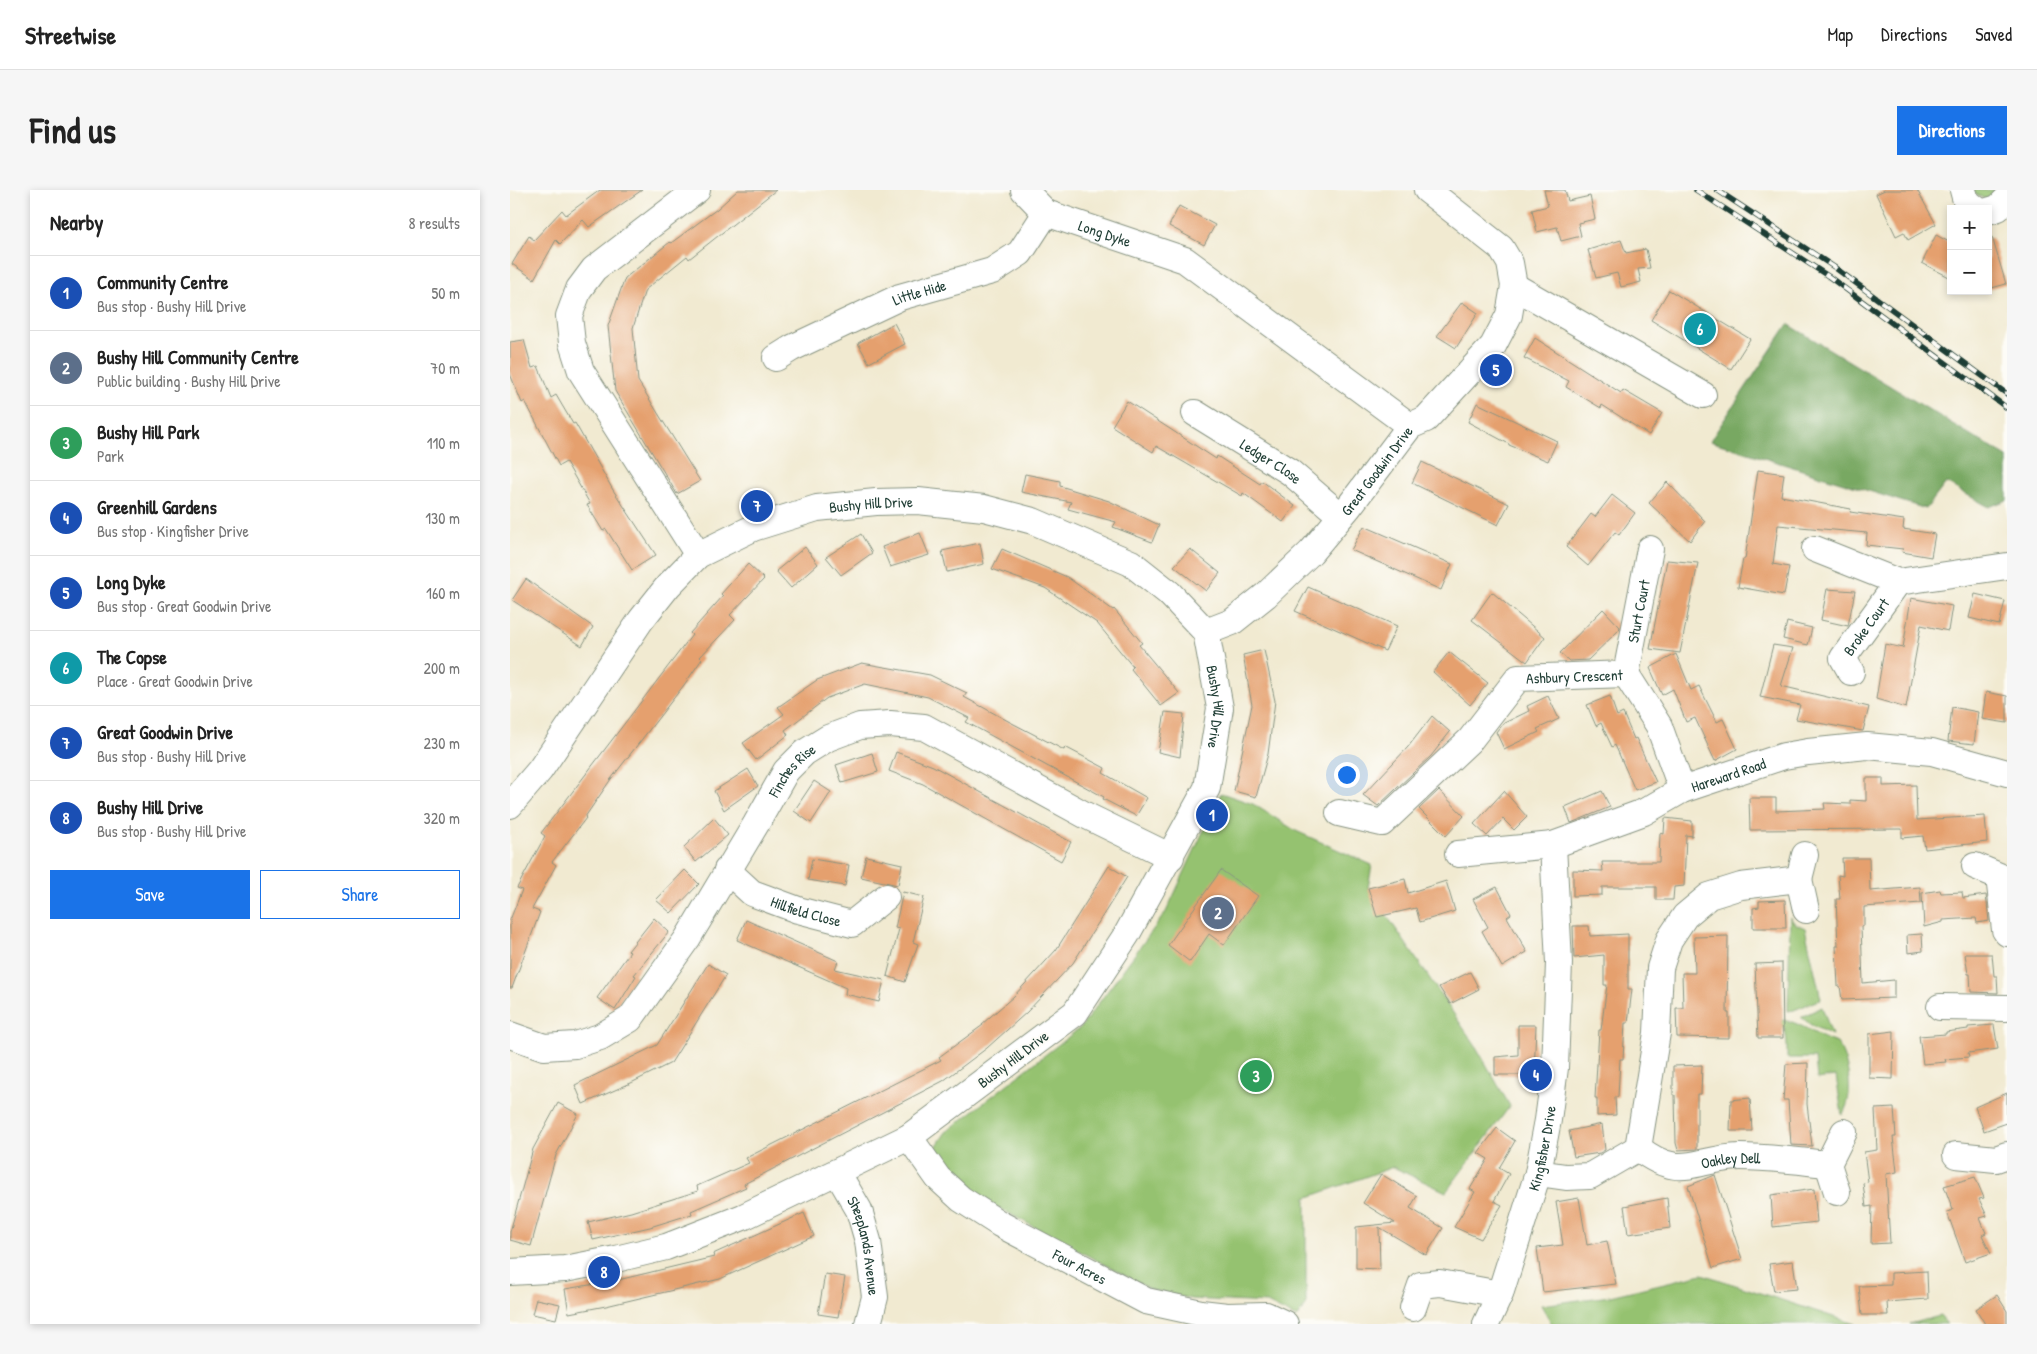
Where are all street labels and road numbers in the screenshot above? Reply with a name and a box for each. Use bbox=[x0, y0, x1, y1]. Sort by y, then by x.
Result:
street label: Long Dyke bbox=[1076, 214, 1134, 252]
street label: Little Hide bbox=[888, 274, 948, 310]
street label: Great Goodwin Drive bbox=[1336, 421, 1417, 520]
street label: Ledger Close bbox=[1236, 433, 1307, 488]
street label: Bushy Hill Drive bbox=[828, 491, 913, 517]
street label: Sturt Court bbox=[1622, 577, 1655, 644]
street label: Broke Court bbox=[1838, 593, 1894, 660]
street label: Bushy Hill Drive bbox=[1202, 663, 1230, 750]
street label: Ashbury Crescent bbox=[1526, 664, 1624, 688]
street label: Finches Rise bbox=[763, 738, 819, 802]
street label: Hareward Road bbox=[1688, 752, 1768, 797]
street label: Hillfield Close bbox=[768, 890, 843, 931]
street label: Bushy Hill Drive bbox=[973, 1025, 1053, 1093]
street label: Kingfisher Drive bbox=[1523, 1104, 1560, 1193]
street label: Oakley Dell bbox=[1699, 1146, 1762, 1173]
street label: Sheeplands Avenue bbox=[843, 1192, 885, 1296]
street label: Four Acres bbox=[1049, 1243, 1110, 1289]

